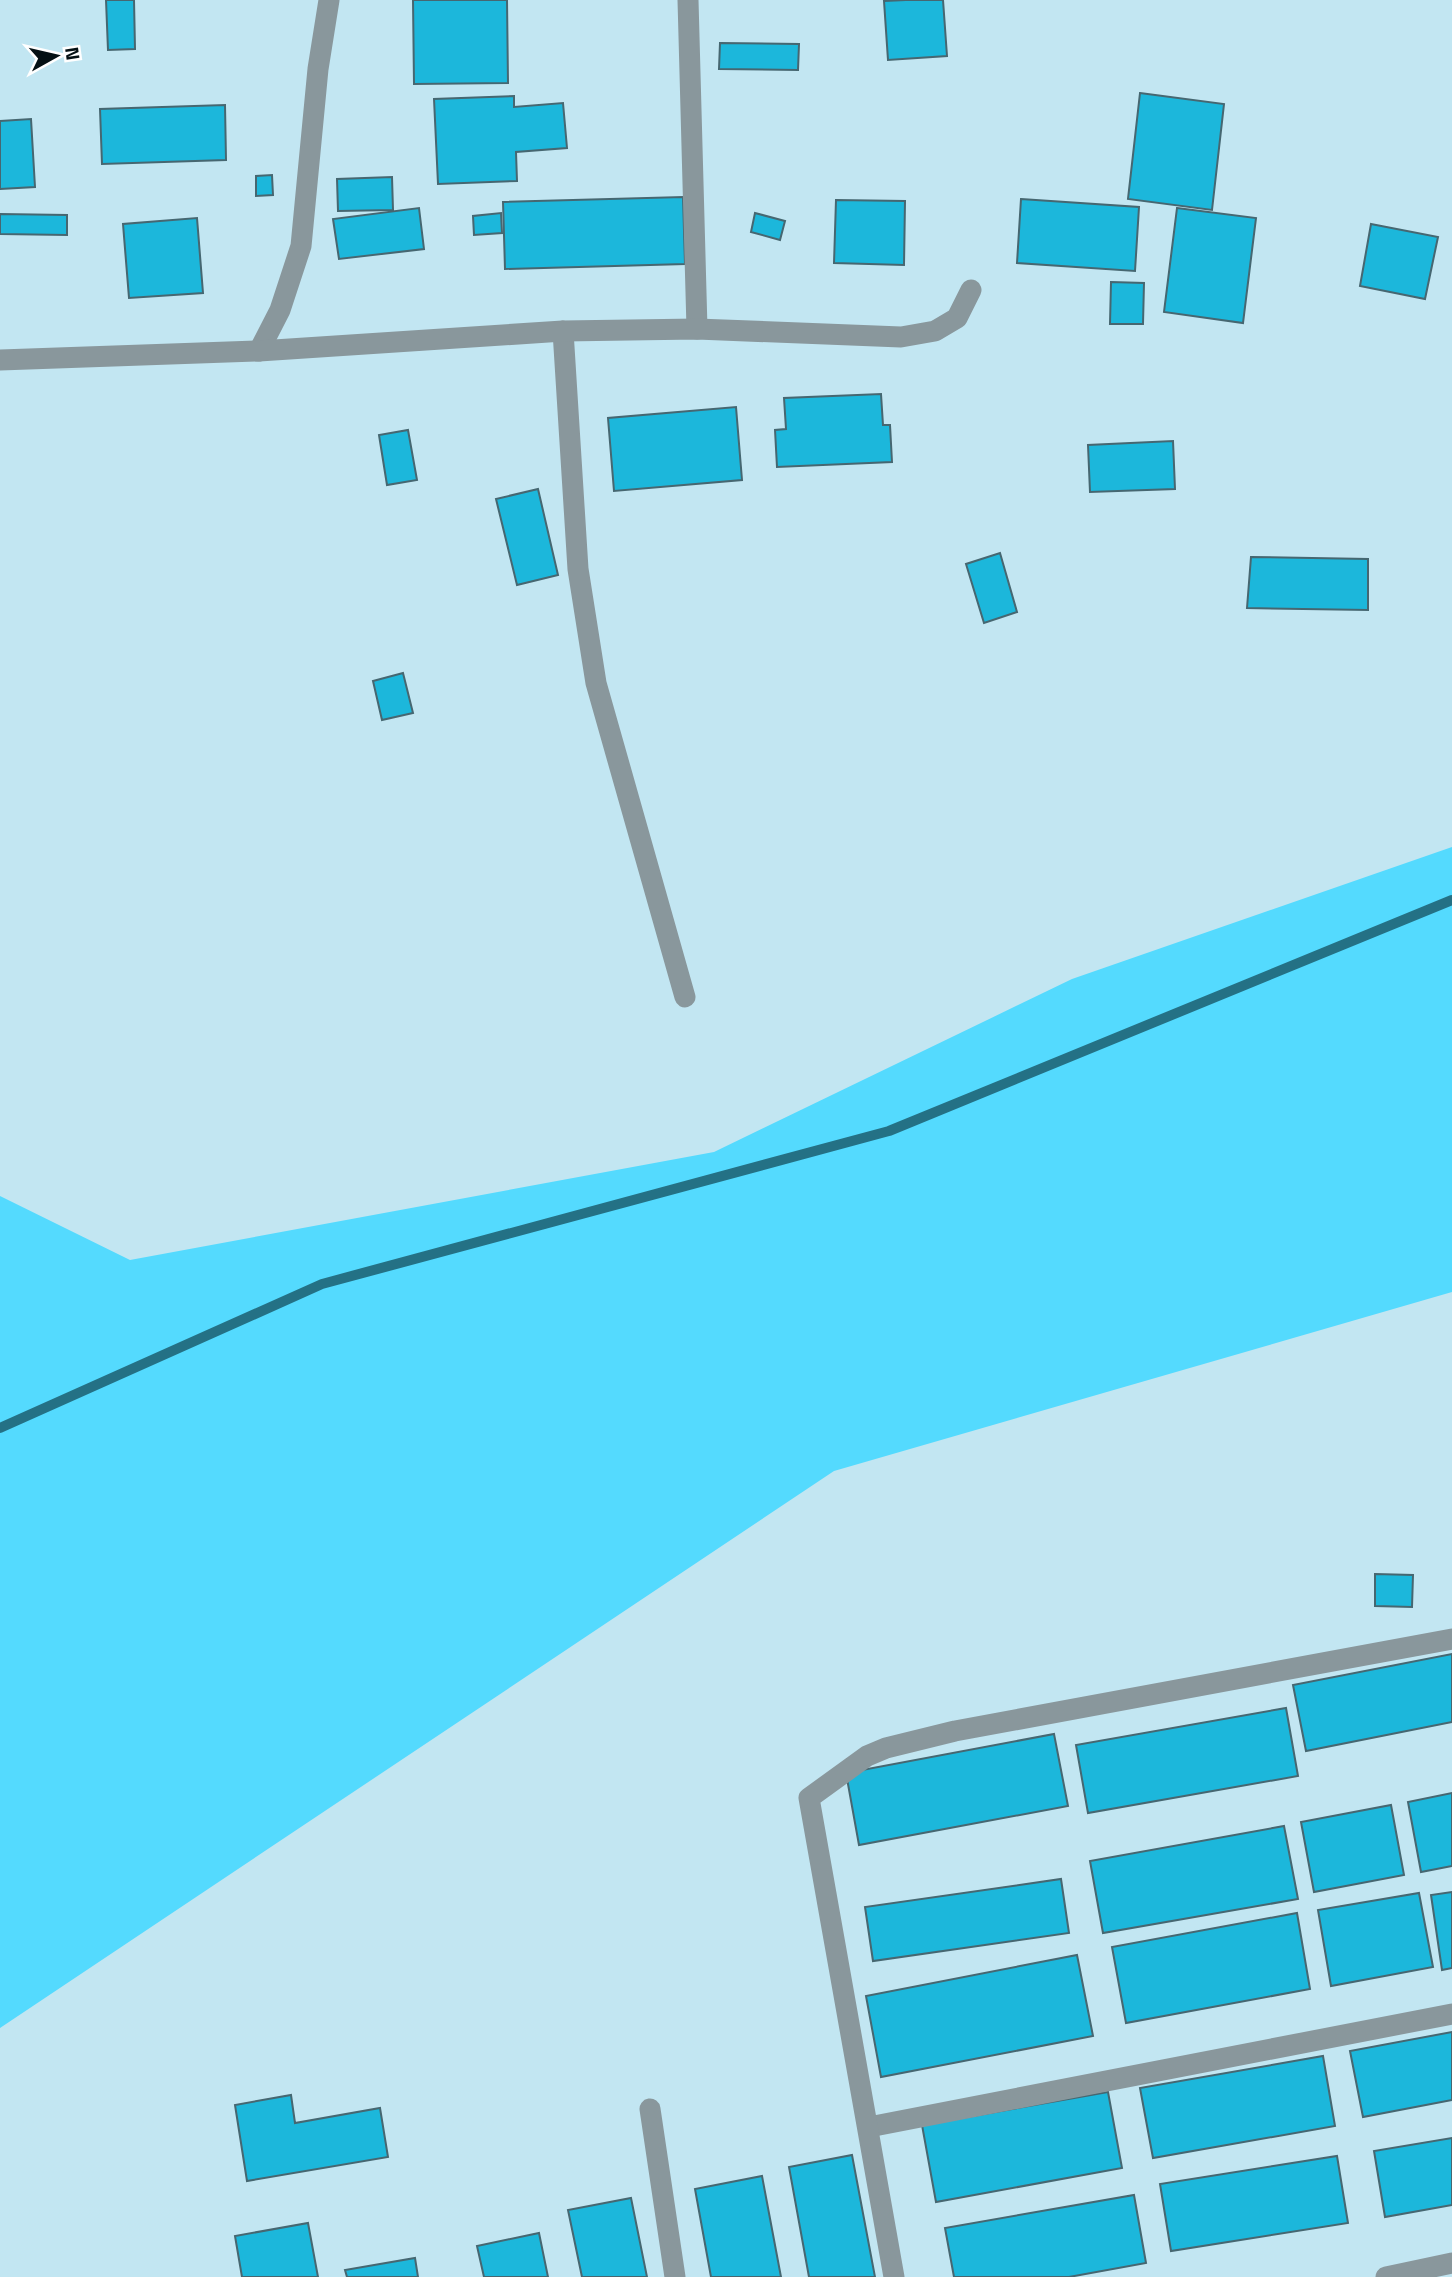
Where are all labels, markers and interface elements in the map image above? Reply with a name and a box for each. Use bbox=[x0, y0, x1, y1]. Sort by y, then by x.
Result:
north arrow bbox=[21, 21, 91, 91]
text: N bbox=[58, 45, 89, 62]

